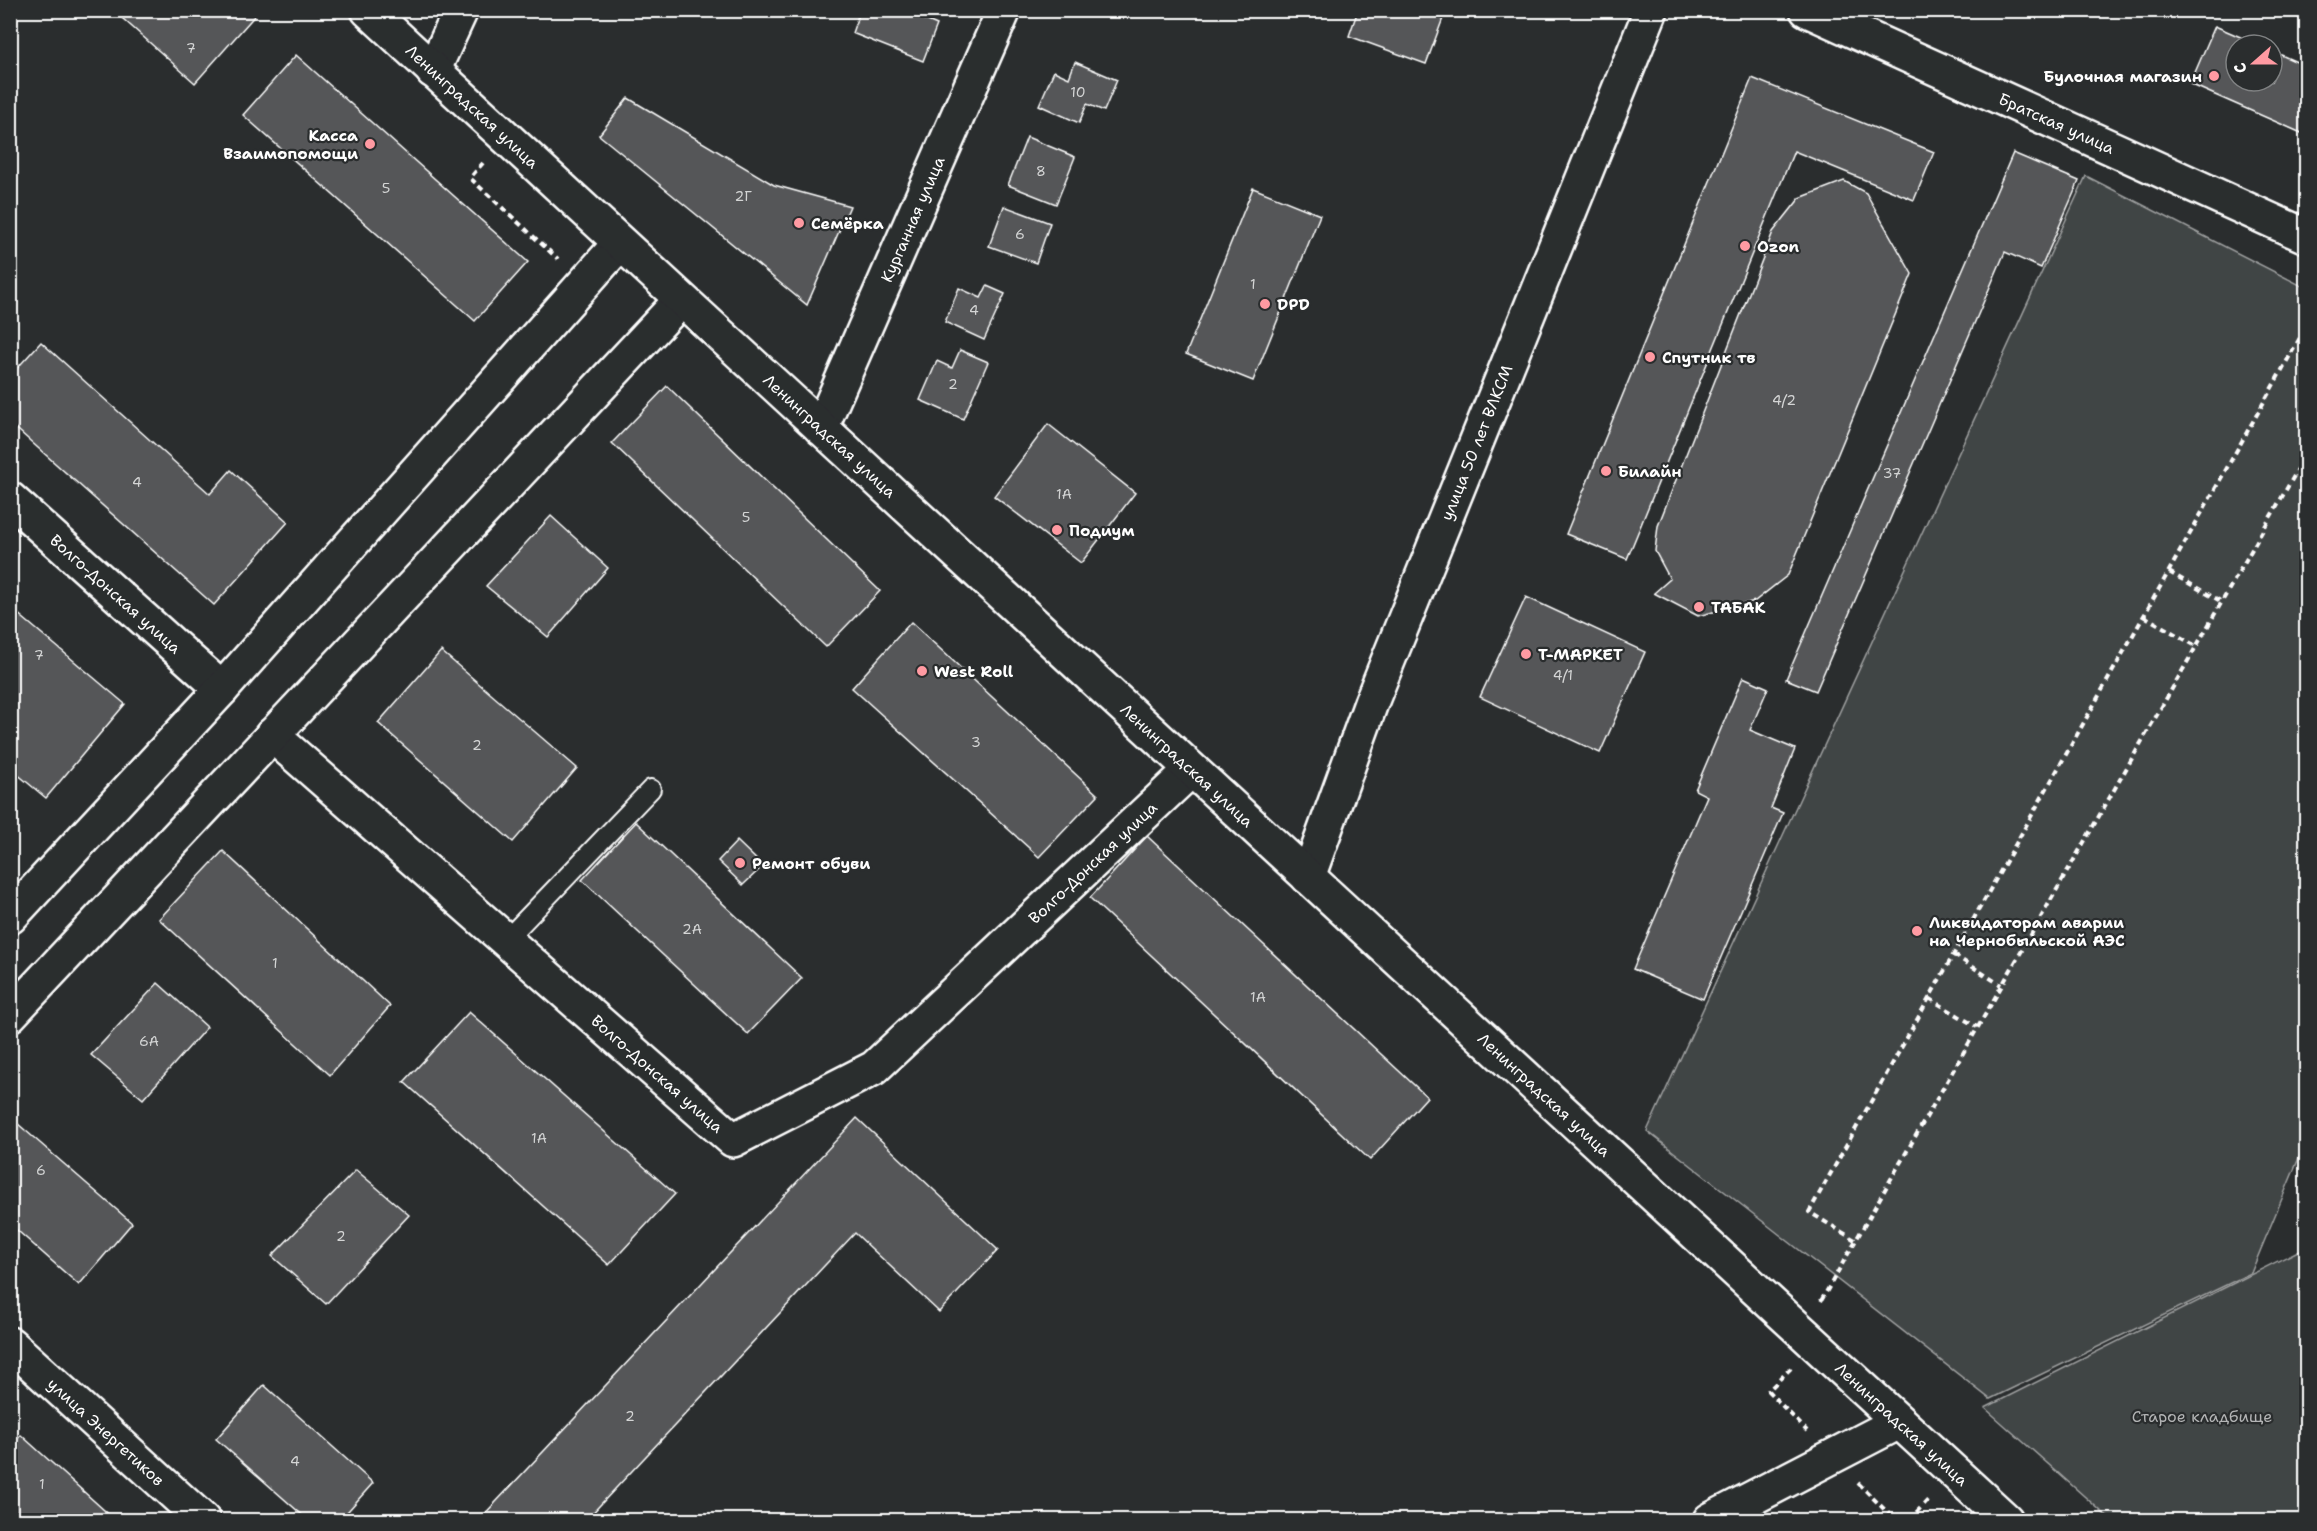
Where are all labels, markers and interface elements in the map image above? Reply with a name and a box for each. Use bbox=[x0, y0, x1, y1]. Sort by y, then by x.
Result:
north arrow bbox=[2224, 33, 2284, 93]
house number: 7 bbox=[186, 39, 196, 57]
street label: Ленинградская улица bbox=[401, 40, 543, 173]
text: С bbox=[2229, 60, 2252, 77]
place label: Булочная магазин bbox=[2044, 66, 2202, 87]
marker: Булочная магазин bbox=[2207, 69, 2221, 83]
house number: 10 bbox=[1070, 83, 1086, 101]
street label: Братская улица bbox=[1995, 88, 2118, 159]
place label: Касса Взаимопомощи bbox=[223, 125, 358, 164]
marker: Касса Взаимопомощи bbox=[363, 137, 377, 151]
street label: Курганная улица bbox=[876, 153, 950, 285]
house number: 8 bbox=[1036, 162, 1046, 180]
house number: 5 bbox=[382, 179, 390, 197]
house number: 2Г bbox=[734, 187, 752, 205]
place label: Семёрка bbox=[811, 213, 884, 234]
marker: Семёрка bbox=[792, 216, 806, 230]
house number: 6 bbox=[1015, 225, 1025, 243]
place label: Ozon bbox=[1757, 236, 1800, 257]
marker: Ozon bbox=[1738, 239, 1752, 253]
house number: 1 bbox=[1250, 275, 1256, 293]
place label: DPD bbox=[1277, 294, 1310, 315]
marker: DPD bbox=[1258, 297, 1272, 311]
house number: 4 bbox=[969, 301, 979, 319]
place label: Спутник тв bbox=[1662, 347, 1756, 368]
marker: Спутник тв bbox=[1643, 350, 1657, 364]
street label: улица 50 лет ВЛКСМ bbox=[1436, 362, 1518, 524]
street label: Ленинградская улица bbox=[758, 370, 900, 503]
house number: 2 bbox=[948, 375, 958, 393]
house number: 4/2 bbox=[1772, 391, 1796, 409]
place label: Билайн bbox=[1618, 461, 1682, 482]
marker: Билайн bbox=[1599, 464, 1613, 478]
house number: 37 bbox=[1883, 464, 1901, 482]
house number: 4 bbox=[132, 473, 142, 491]
house number: 1А bbox=[1056, 485, 1072, 503]
house number: 5 bbox=[742, 508, 750, 526]
place label: Подиум bbox=[1069, 520, 1135, 541]
marker: Подиум bbox=[1050, 523, 1064, 537]
street label: Волго-Донская улица bbox=[45, 530, 185, 658]
place label: ТАБАК bbox=[1711, 597, 1766, 618]
marker: ТАБАК bbox=[1692, 600, 1706, 614]
place label: Т-МАРКЕТ bbox=[1538, 644, 1623, 665]
house number: 7 bbox=[34, 646, 44, 664]
marker: Т-МАРКЕТ bbox=[1519, 647, 1533, 661]
place label: West Roll bbox=[934, 661, 1014, 682]
marker: West Roll bbox=[915, 664, 929, 678]
house number: 4/1 bbox=[1553, 666, 1573, 684]
street label: Ленинградская улица bbox=[1116, 699, 1258, 832]
house number: 3 bbox=[971, 733, 981, 751]
house number: 2 bbox=[472, 736, 482, 754]
street label: Волго-Донская улица bbox=[1024, 797, 1162, 928]
place label: Ремонт обуви bbox=[752, 853, 870, 874]
marker: Ремонт обуви bbox=[733, 856, 747, 870]
place label: Ликвидаторам аварии на Чернобыльской АЭС bbox=[1929, 912, 2125, 951]
house number: 2А bbox=[682, 920, 702, 938]
marker: Ликвидаторам аварии на Чернобыльской АЭС bbox=[1910, 924, 1924, 938]
house number: 1 bbox=[272, 954, 278, 972]
house number: 1А bbox=[1250, 988, 1266, 1006]
street label: Волго-Донская улица bbox=[587, 1010, 728, 1138]
street label: Ленинградская улица bbox=[1473, 1028, 1615, 1161]
house number: 6А bbox=[139, 1032, 159, 1050]
house number: 1А bbox=[531, 1129, 547, 1147]
house number: 6 bbox=[36, 1161, 46, 1179]
house number: 2 bbox=[336, 1227, 346, 1245]
street label: Ленинградская улица bbox=[1830, 1358, 1972, 1491]
street label: улица Энергетиков bbox=[43, 1373, 169, 1491]
park label: Старое кладбище bbox=[2132, 1406, 2272, 1427]
house number: 2 bbox=[625, 1407, 635, 1425]
house number: 4 bbox=[290, 1452, 300, 1470]
house number: 1 bbox=[39, 1475, 45, 1493]

